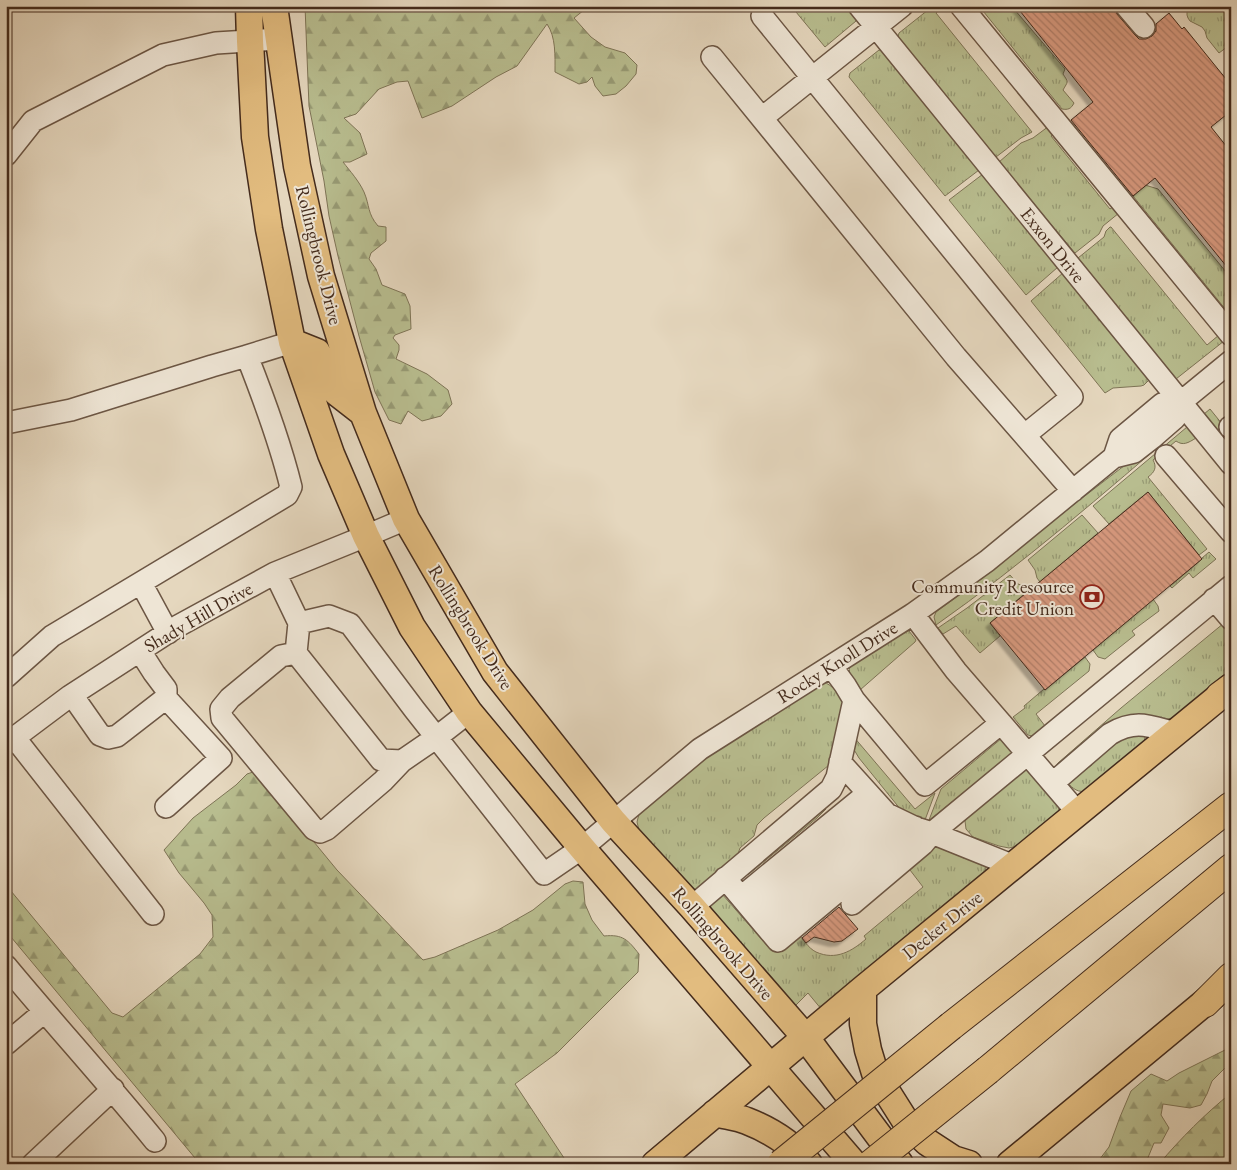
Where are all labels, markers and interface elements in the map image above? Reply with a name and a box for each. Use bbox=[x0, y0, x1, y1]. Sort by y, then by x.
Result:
street label: Rollingbrook Drive bbox=[290, 183, 348, 327]
street label: Exxon Drive bbox=[1015, 202, 1091, 288]
street label: Rollingbrook Drive bbox=[423, 560, 519, 694]
place label: Community Resource Credit Union bbox=[911, 574, 1074, 621]
street label: Shady Hill Drive bbox=[139, 576, 257, 658]
bank icon: Community Resource Credit Union bbox=[1079, 584, 1105, 610]
street label: Rocky Knoll Drive bbox=[772, 615, 902, 709]
street label: Rollingbrook Drive bbox=[667, 881, 779, 1005]
street label: Decker Drive bbox=[897, 885, 987, 965]

